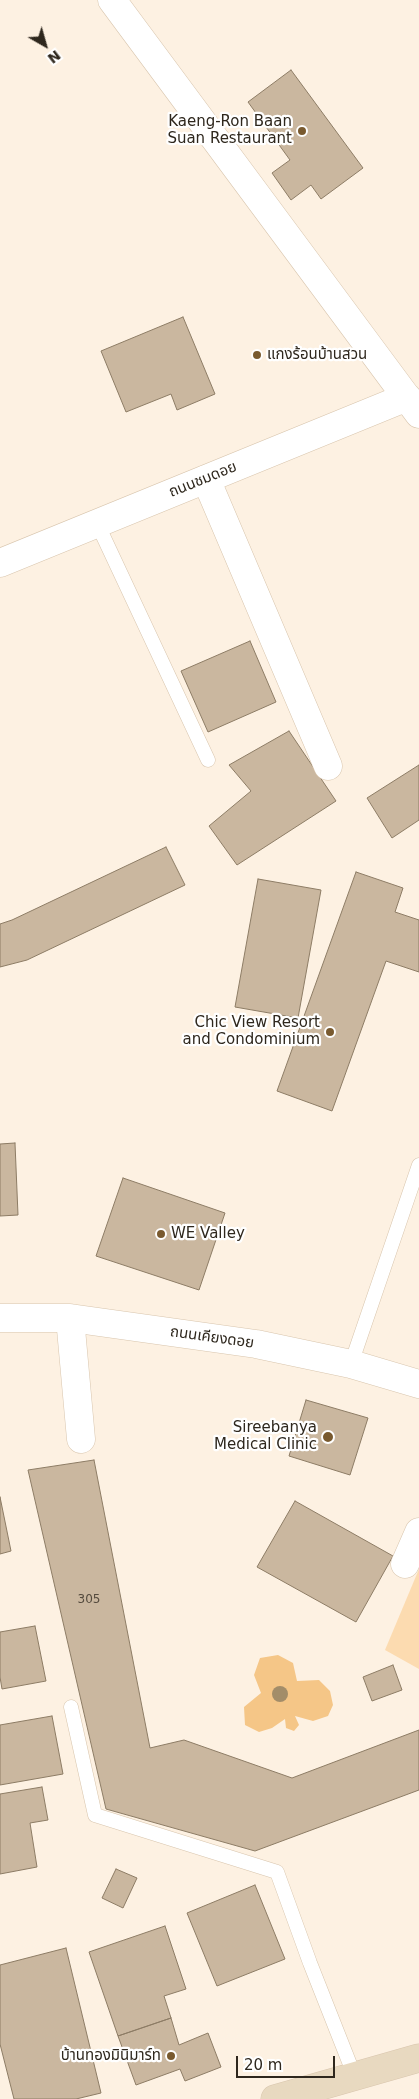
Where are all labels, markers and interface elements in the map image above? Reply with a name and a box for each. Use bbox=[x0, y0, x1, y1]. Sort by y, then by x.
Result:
north arrow bbox=[20, 20, 70, 70]
text: N bbox=[45, 47, 64, 67]
place label: Kaeng-Ron Baan Suan Restaurant bbox=[167, 113, 292, 148]
marker: Kaeng-Ron Baan Suan Restaurant bbox=[296, 125, 308, 137]
place label: แกงร้อนบ้านสวน bbox=[267, 346, 367, 364]
marker: แกงร้อนบ้านสวน bbox=[251, 349, 263, 361]
street label: ถนนชมดอย bbox=[166, 458, 240, 502]
place label: Chic View Resort and Condominium bbox=[183, 1014, 320, 1049]
marker: Chic View Resort and Condominium bbox=[324, 1026, 336, 1038]
place label: WE Valley bbox=[171, 1225, 245, 1243]
marker: WE Valley bbox=[155, 1228, 167, 1240]
street label: ถนนเคียงดอย bbox=[169, 1323, 255, 1353]
place label: Sireebanya Medical Clinic bbox=[214, 1419, 317, 1454]
marker: Sireebanya Medical Clinic bbox=[321, 1430, 335, 1444]
house number: 305 bbox=[78, 1593, 100, 1607]
scale bar bbox=[239, 2046, 338, 2078]
place label: บ้านทองมินิมาร์ท bbox=[61, 2047, 161, 2065]
marker: บ้านทองมินิมาร์ท bbox=[165, 2050, 177, 2062]
text: 20 m bbox=[244, 2056, 282, 2074]

